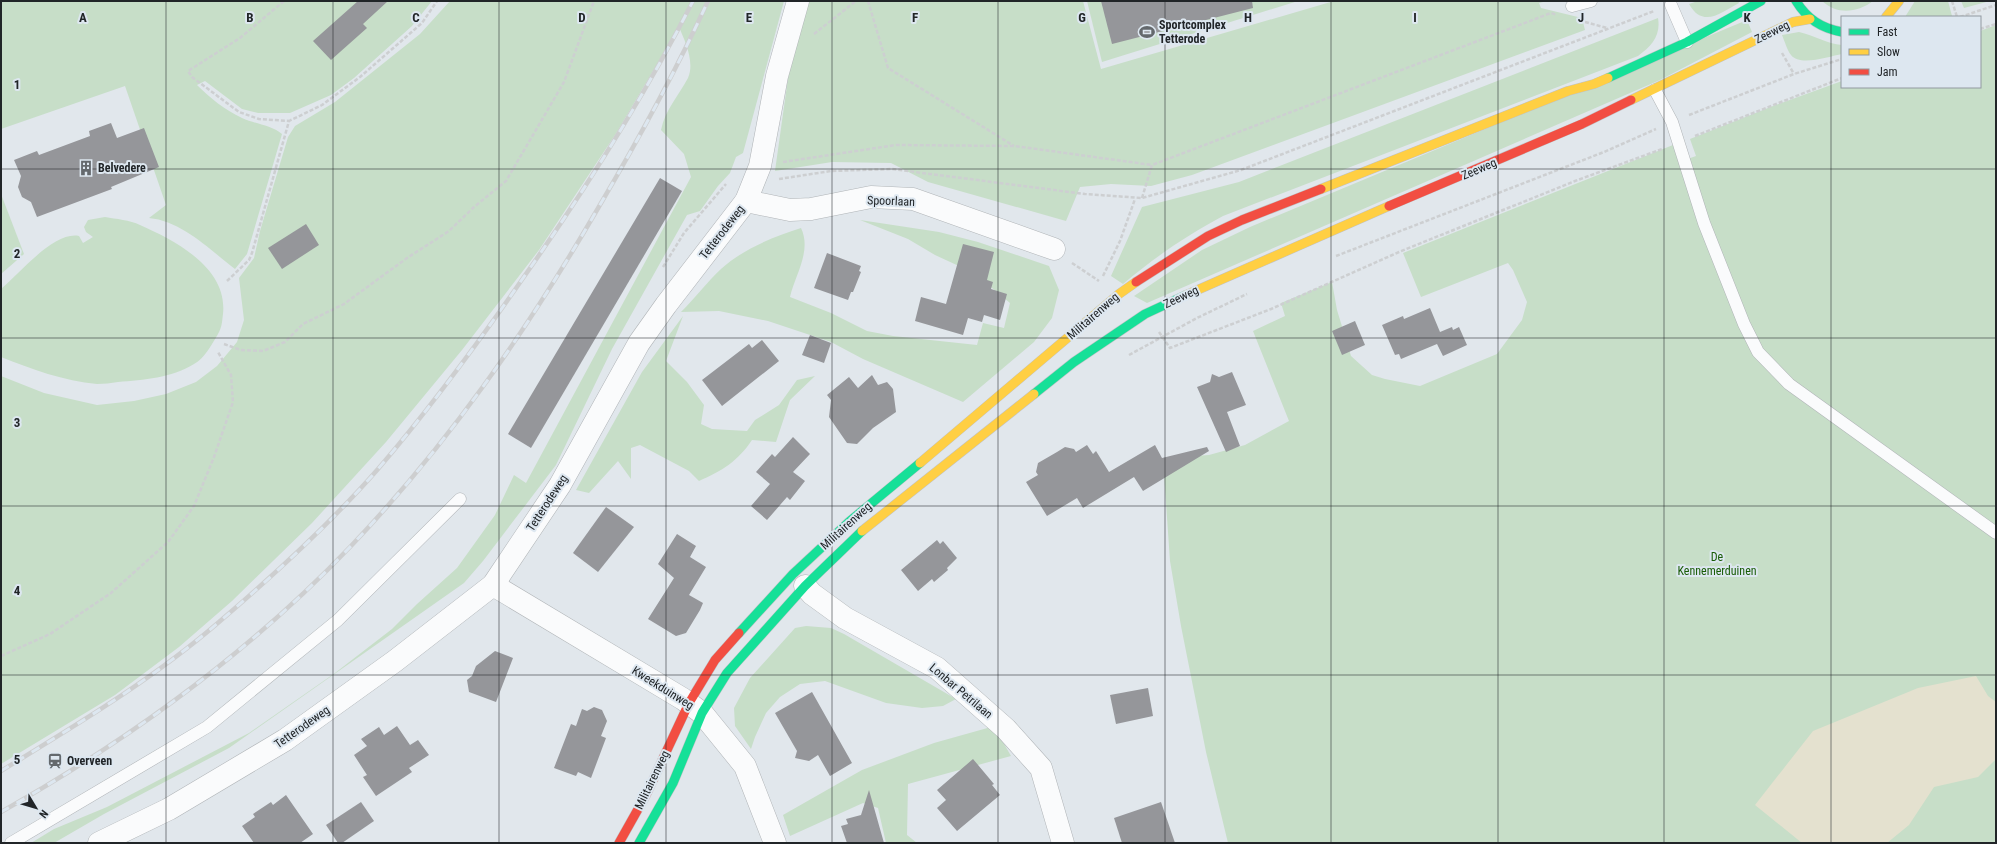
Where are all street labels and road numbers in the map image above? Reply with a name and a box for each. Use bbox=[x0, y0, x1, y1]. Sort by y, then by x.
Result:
street label: Zeeweg bbox=[1752, 18, 1792, 46]
street label: Zeeweg bbox=[1459, 155, 1499, 183]
street label: Spoorlaan bbox=[867, 193, 915, 209]
street label: Tetterodeweg bbox=[697, 202, 747, 262]
street label: Zeeweg bbox=[1161, 283, 1201, 311]
street label: Militairenweg bbox=[1064, 290, 1122, 342]
street label: Tetterodeweg bbox=[524, 472, 570, 534]
street label: Militairenweg bbox=[818, 499, 874, 553]
street label: Lonbar Petrilaan bbox=[927, 661, 995, 722]
street label: Kweekduinweg bbox=[630, 663, 697, 713]
street label: Tetterodeweg bbox=[272, 703, 332, 751]
street label: Militairenweg bbox=[632, 748, 672, 812]

